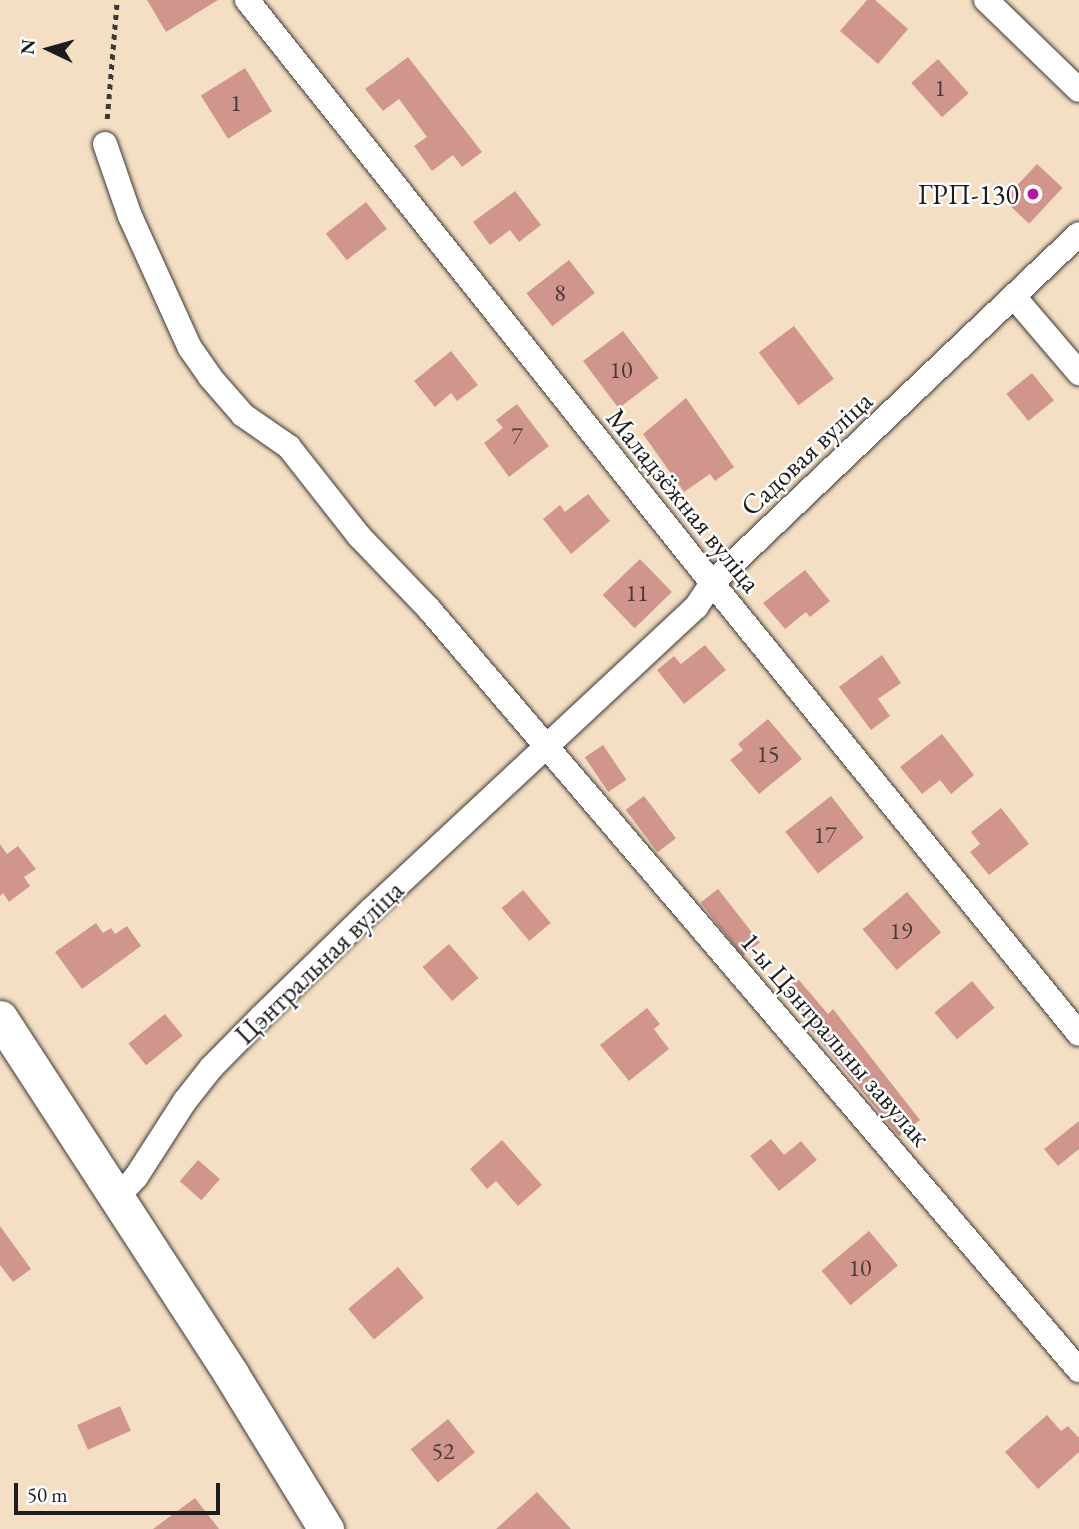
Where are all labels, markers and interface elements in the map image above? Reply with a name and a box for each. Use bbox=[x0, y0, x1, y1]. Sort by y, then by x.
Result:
north arrow bbox=[14, 14, 84, 84]
text: N bbox=[14, 38, 41, 56]
house number: 1 bbox=[934, 74, 946, 102]
house number: 1 bbox=[230, 89, 242, 117]
place label: ГРП-130 bbox=[918, 177, 1019, 211]
marker: ГРП-130 bbox=[1025, 186, 1041, 202]
house number: 8 bbox=[554, 279, 566, 307]
house number: 10 bbox=[609, 356, 633, 384]
street label: Садовая вуліца bbox=[733, 384, 879, 522]
street label: Маладзёжная вуліца bbox=[600, 401, 768, 599]
house number: 7 bbox=[511, 422, 523, 450]
house number: 11 bbox=[625, 579, 649, 607]
house number: 15 bbox=[756, 740, 780, 768]
house number: 17 bbox=[813, 821, 837, 849]
street label: Цэнтральная вуліца bbox=[228, 873, 410, 1051]
house number: 19 bbox=[889, 917, 913, 945]
street label: 1-ы Цэнтральны завулак bbox=[734, 925, 938, 1153]
house number: 10 bbox=[848, 1254, 872, 1282]
house number: 52 bbox=[431, 1437, 455, 1465]
scale bar bbox=[18, 1470, 224, 1514]
text: 50 m bbox=[27, 1481, 68, 1508]

